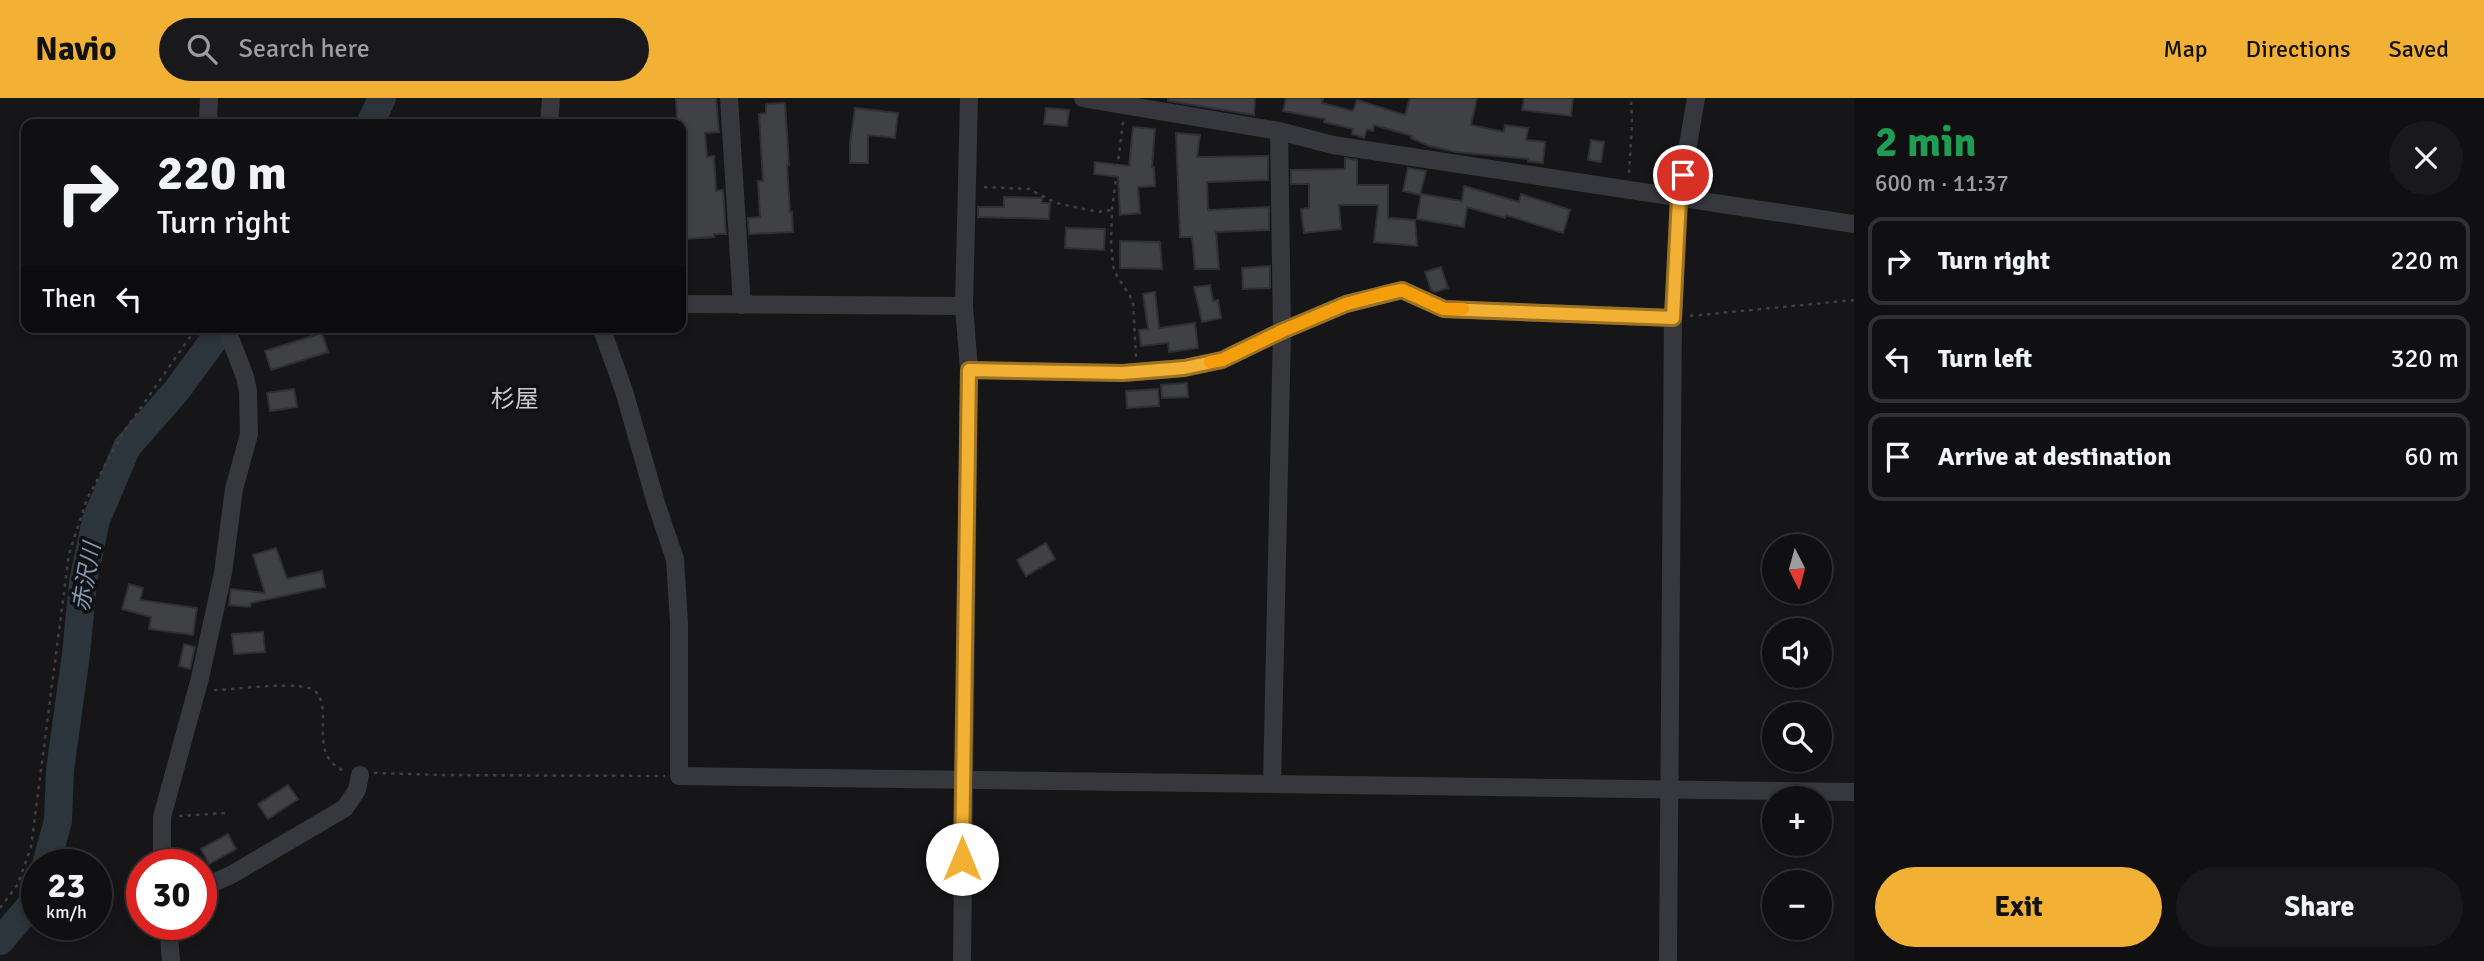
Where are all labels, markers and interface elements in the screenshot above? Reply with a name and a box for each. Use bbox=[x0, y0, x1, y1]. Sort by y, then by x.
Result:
search box bbox=[159, 18, 649, 81]
text: Navio bbox=[35, 29, 117, 70]
icon: search bbox=[183, 30, 221, 68]
text: Search here bbox=[239, 33, 370, 65]
text: Map bbox=[2163, 34, 2208, 64]
text: Directions bbox=[2246, 34, 2351, 64]
text: Saved bbox=[2389, 34, 2449, 64]
text: 2 min bbox=[1875, 117, 1976, 168]
button: close bbox=[2389, 121, 2463, 195]
text: 220 m bbox=[157, 143, 287, 203]
pin bbox=[1653, 145, 1713, 205]
icon: right bbox=[42, 147, 133, 238]
icon: arrive bbox=[1664, 156, 1702, 194]
text: 600 m · 11:37 bbox=[1875, 169, 2009, 198]
text: Turn right bbox=[157, 203, 290, 242]
icon: right bbox=[1879, 242, 1917, 280]
text: Turn right bbox=[1938, 245, 2050, 277]
text: 220 m bbox=[2390, 245, 2459, 277]
icon: left bbox=[110, 280, 148, 318]
text: Then bbox=[42, 283, 96, 315]
icon: left bbox=[1879, 340, 1917, 378]
text: Turn left bbox=[1938, 343, 2032, 375]
text: 320 m bbox=[2390, 343, 2459, 375]
district label: 杉屋 bbox=[491, 384, 539, 414]
icon: arrive bbox=[1879, 438, 1917, 476]
text: Arrive at destination bbox=[1938, 441, 2171, 473]
text: 60 m bbox=[2404, 441, 2459, 473]
north arrow bbox=[1762, 534, 1832, 604]
map controls bbox=[1762, 534, 1832, 940]
water label: 赤沢川 bbox=[66, 538, 107, 614]
button: sound bbox=[1762, 618, 1832, 688]
button: search bbox=[1762, 702, 1832, 772]
button: + bbox=[1762, 786, 1832, 856]
position arrow bbox=[925, 822, 999, 896]
speed limit sign: 30 bbox=[126, 849, 217, 940]
text: 23 bbox=[48, 864, 85, 907]
button: Exit bbox=[1875, 867, 2162, 947]
button: Share bbox=[2176, 867, 2463, 947]
button: − bbox=[1762, 870, 1832, 940]
text: km/h bbox=[46, 901, 87, 923]

